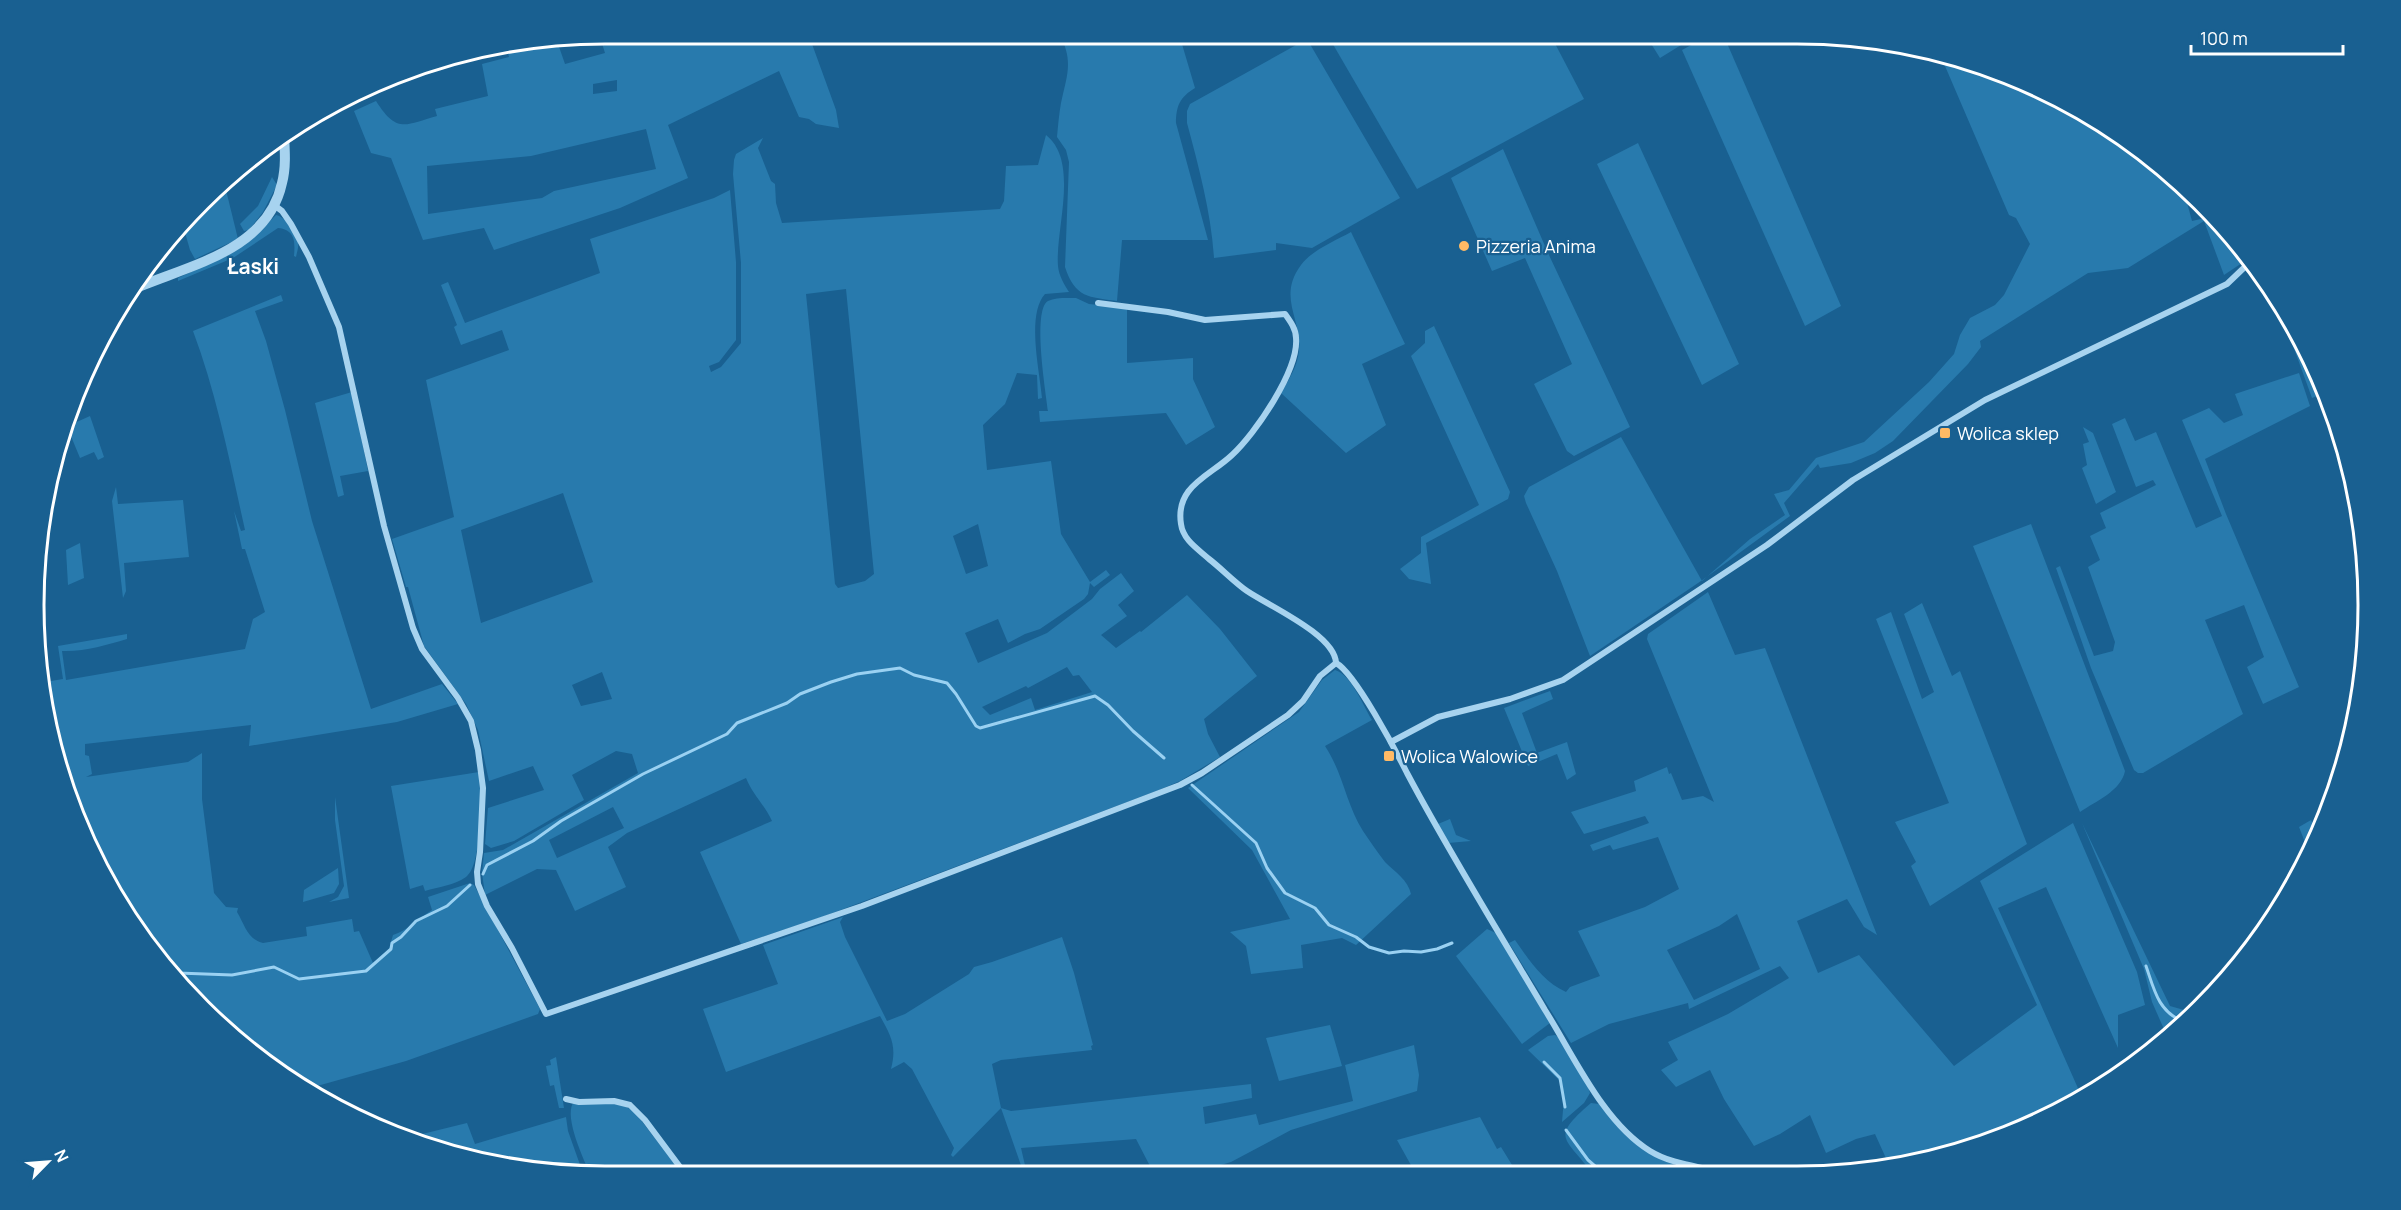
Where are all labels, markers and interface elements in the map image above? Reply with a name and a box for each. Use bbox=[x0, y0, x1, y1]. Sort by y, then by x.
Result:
scale bar bbox=[2191, 18, 2342, 56]
text: 100 m bbox=[2200, 26, 2248, 50]
place label: Pizzeria Anima bbox=[1476, 234, 1596, 258]
marker: Pizzeria Anima bbox=[1457, 239, 1471, 253]
district label: Łaski bbox=[227, 252, 279, 280]
place label: Wolica sklep bbox=[1957, 421, 2059, 445]
marker: Wolica sklep bbox=[1938, 426, 1952, 440]
place label: Wolica Walowice bbox=[1401, 744, 1538, 768]
marker: Wolica Walowice bbox=[1382, 749, 1396, 763]
north arrow bbox=[18, 1132, 78, 1192]
text: N bbox=[49, 1146, 74, 1166]

